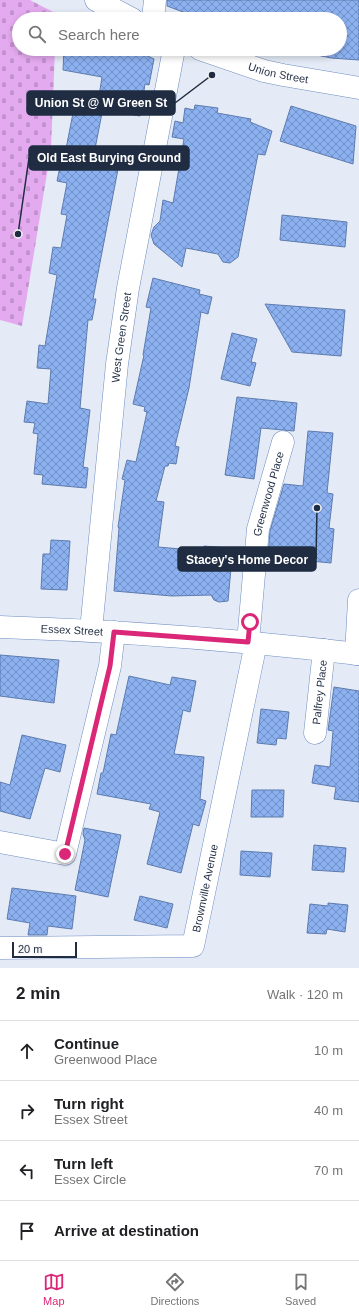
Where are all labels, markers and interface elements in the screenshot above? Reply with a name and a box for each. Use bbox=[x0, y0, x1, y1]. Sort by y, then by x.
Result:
search box bbox=[12, 12, 347, 56]
icon: search bbox=[26, 23, 48, 45]
text: Search here bbox=[58, 26, 140, 43]
street label: Union Street bbox=[247, 60, 309, 85]
callout: Union St @ W Green St bbox=[27, 91, 175, 115]
text: Union St @ W Green St bbox=[35, 96, 167, 110]
callout: Old East Burying Ground bbox=[29, 146, 189, 170]
text: Old East Burying Ground bbox=[37, 151, 181, 165]
street label: West Green Street bbox=[109, 292, 133, 383]
street label: Greenwood Place bbox=[251, 450, 286, 537]
callout: Stacey's Home Decor bbox=[178, 547, 316, 571]
text: Stacey's Home Decor bbox=[186, 553, 308, 567]
route start bbox=[241, 613, 259, 631]
street label: Essex Street bbox=[40, 623, 103, 638]
street label: Palfrey Place bbox=[310, 659, 329, 725]
street label: Brownville Avenue bbox=[190, 843, 220, 933]
route end bbox=[56, 845, 74, 863]
scale bar bbox=[12, 940, 77, 959]
text: 20 m bbox=[18, 943, 42, 955]
text: 2 min bbox=[16, 984, 60, 1003]
text: Walk · 120 m bbox=[267, 987, 343, 1002]
text: Continue bbox=[54, 1035, 119, 1052]
icon: ahead bbox=[16, 1040, 38, 1062]
text: 10 m bbox=[314, 1043, 343, 1058]
text: Greenwood Place bbox=[54, 1052, 157, 1067]
text: Turn right bbox=[54, 1095, 124, 1112]
icon: right bbox=[16, 1100, 38, 1122]
text: 40 m bbox=[314, 1103, 343, 1118]
text: Essex Street bbox=[54, 1112, 128, 1127]
text: Turn left bbox=[54, 1155, 113, 1172]
icon: left bbox=[16, 1160, 38, 1182]
text: 70 m bbox=[314, 1163, 343, 1178]
text: Essex Circle bbox=[54, 1172, 126, 1187]
icon: arrive bbox=[16, 1220, 38, 1242]
text: Arrive at destination bbox=[54, 1222, 199, 1239]
tab: Map bbox=[43, 1271, 65, 1307]
tab: Directions bbox=[150, 1271, 199, 1307]
tab: Saved bbox=[285, 1271, 316, 1307]

